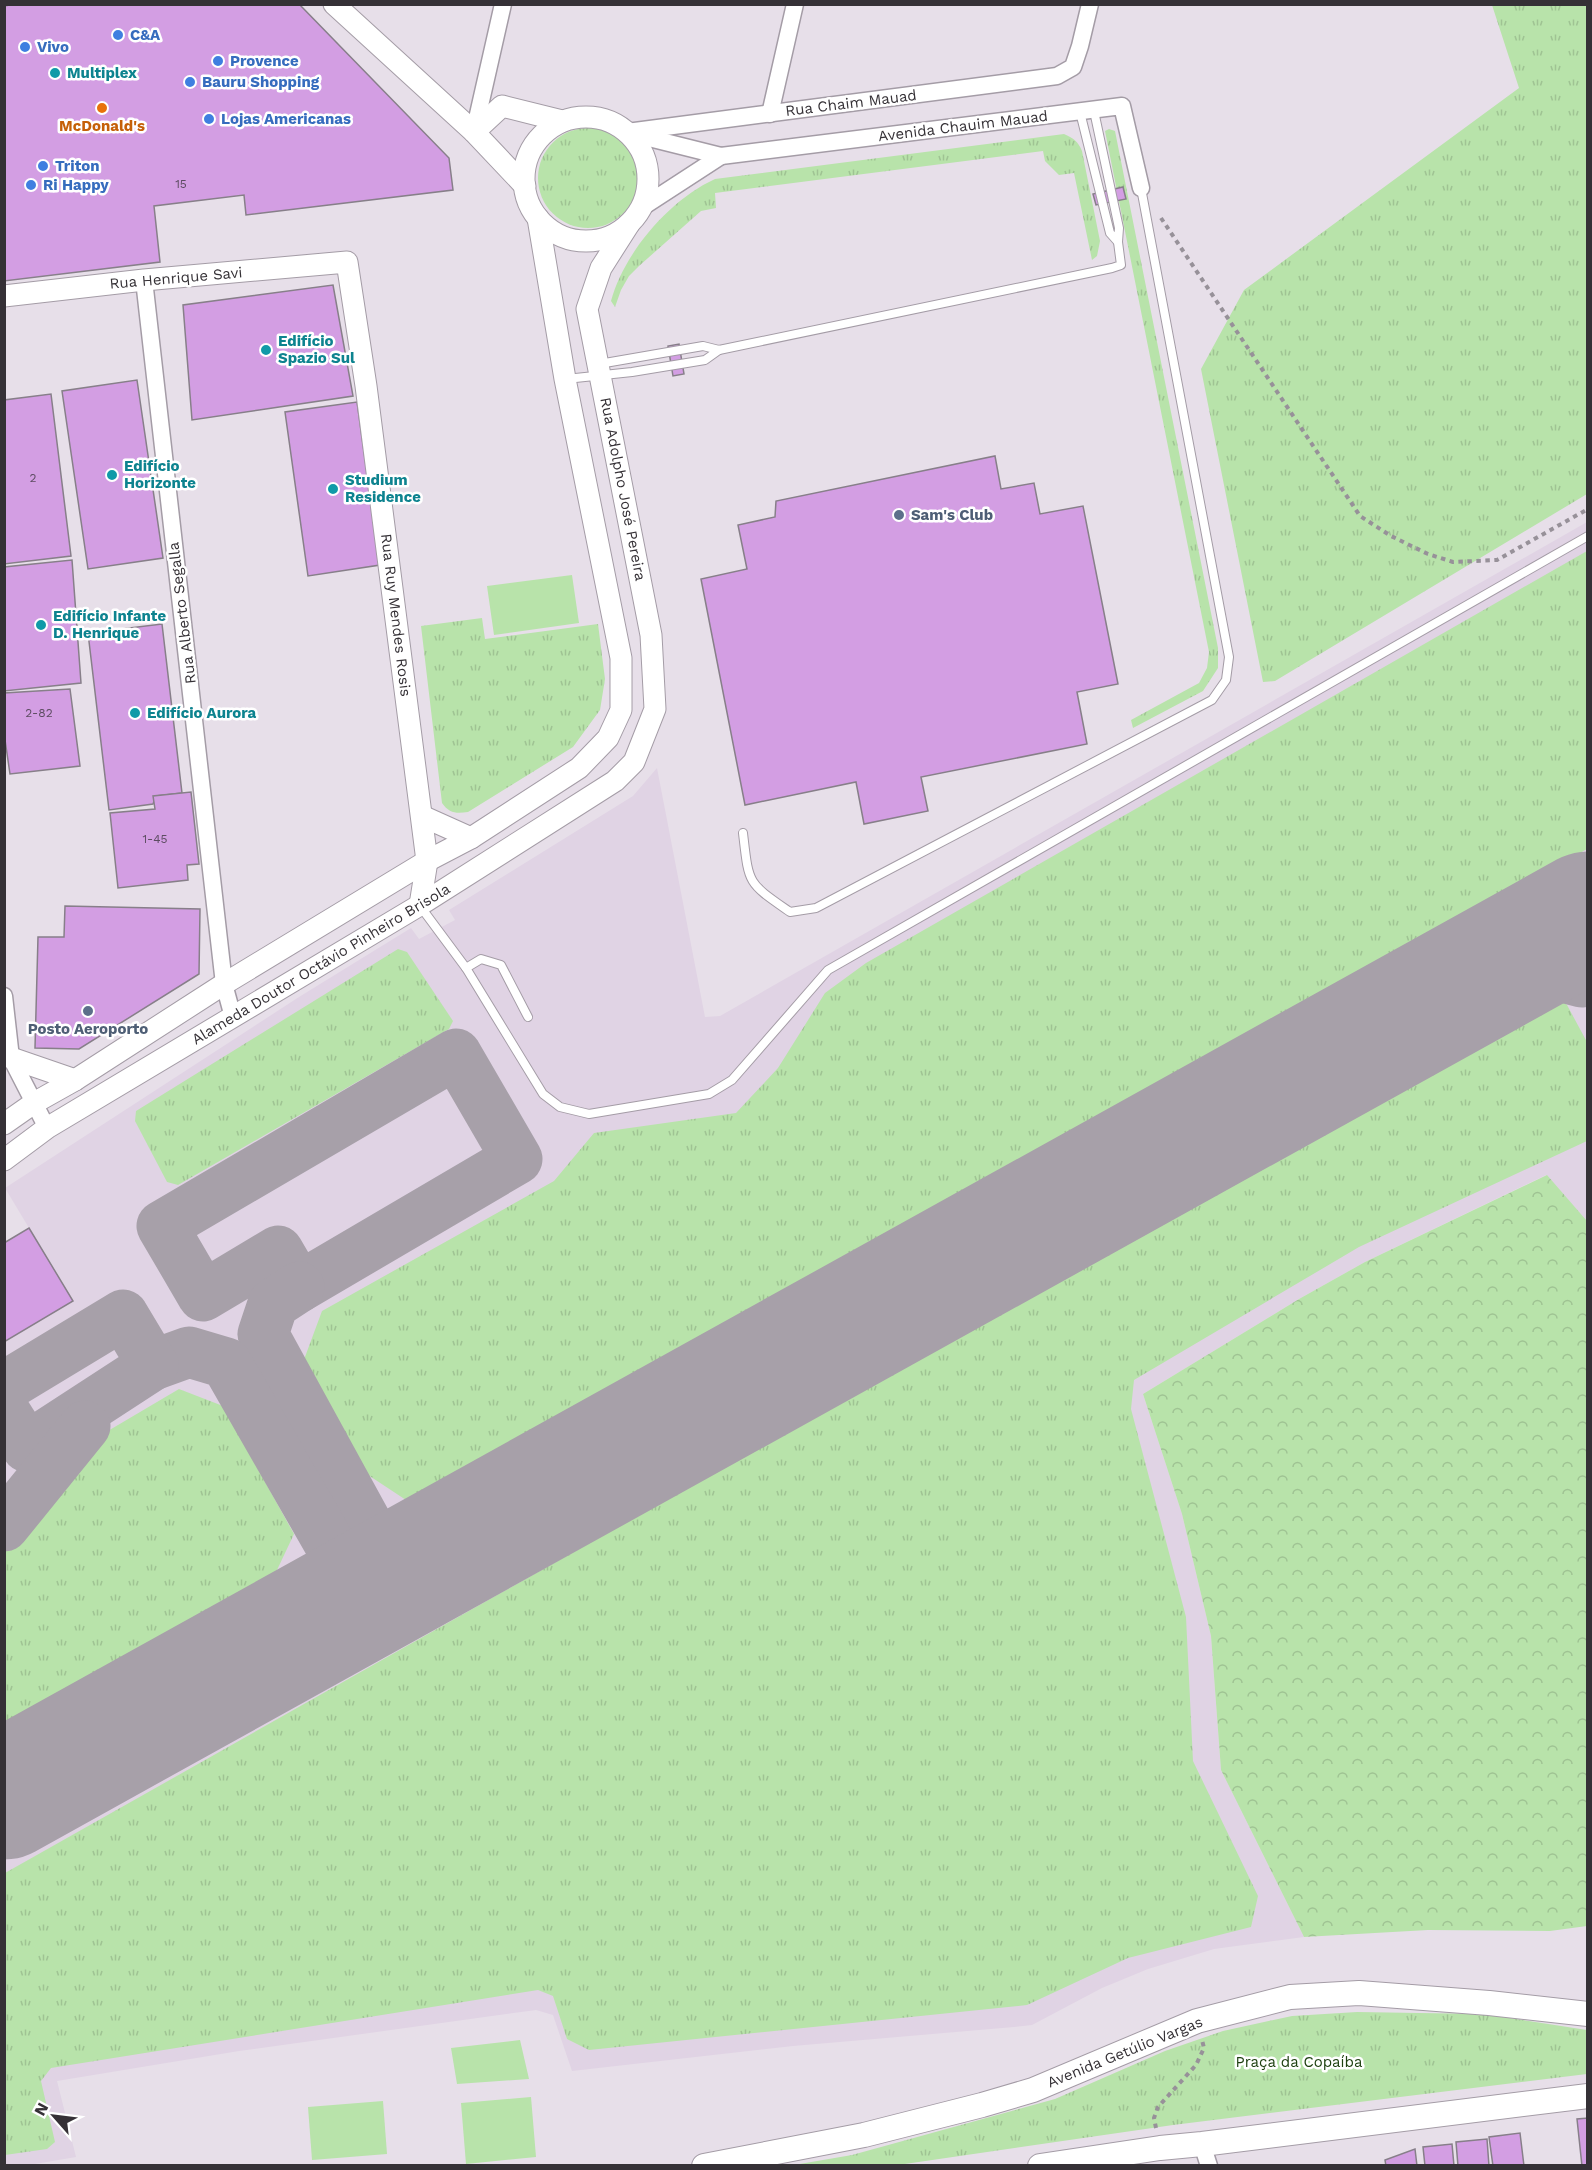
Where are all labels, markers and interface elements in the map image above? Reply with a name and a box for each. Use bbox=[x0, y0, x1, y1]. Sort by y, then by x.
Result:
place label: C&A bbox=[130, 26, 161, 44]
marker: C&A bbox=[111, 28, 125, 42]
place label: Vivo bbox=[37, 38, 69, 56]
marker: Vivo bbox=[18, 40, 32, 54]
place label: Provence bbox=[230, 52, 299, 70]
marker: Provence bbox=[211, 54, 225, 68]
place label: Multiplex bbox=[67, 64, 137, 82]
marker: Multiplex bbox=[48, 66, 62, 80]
place label: Bauru Shopping bbox=[202, 73, 320, 91]
marker: Bauru Shopping bbox=[183, 75, 197, 89]
street label: Rua Chaim Mauad bbox=[784, 86, 918, 120]
marker: McDonald's bbox=[95, 101, 109, 115]
street label: Avenida Chauim Mauad bbox=[877, 107, 1049, 145]
place label: Lojas Americanas bbox=[221, 110, 351, 128]
marker: Lojas Americanas bbox=[202, 112, 216, 126]
place label: McDonald's bbox=[59, 117, 145, 135]
place label: Triton bbox=[55, 157, 100, 175]
marker: Triton bbox=[36, 159, 50, 173]
place label: Ri Happy bbox=[43, 176, 109, 194]
house number: 15 bbox=[175, 177, 187, 191]
marker: Ri Happy bbox=[24, 178, 38, 192]
street label: Rua Henrique Savi bbox=[109, 263, 243, 293]
place label: Edifício Spazio Sul bbox=[278, 332, 355, 367]
marker: Edifício Spazio Sul bbox=[259, 343, 273, 357]
street label: Rua Adolpho José Pereira bbox=[596, 396, 650, 583]
place label: Edifício Horizonte bbox=[124, 457, 196, 492]
marker: Edifício Horizonte bbox=[105, 468, 119, 482]
house number: 2 bbox=[30, 471, 37, 485]
place label: Studium Residence bbox=[345, 471, 421, 506]
marker: Studium Residence bbox=[326, 482, 340, 496]
place label: Sam's Club bbox=[911, 506, 993, 524]
marker: Sam's Club bbox=[892, 508, 906, 522]
street label: Rua Ruy Mendes Rosis bbox=[377, 532, 415, 698]
street label: Rua Alberto Segalla bbox=[164, 541, 200, 685]
place label: Edifício Infante D. Henrique bbox=[53, 607, 166, 642]
marker: Edifício Infante D. Henrique bbox=[34, 618, 48, 632]
place label: Edifício Aurora bbox=[147, 704, 257, 722]
house number: 2-82 bbox=[25, 706, 53, 720]
marker: Edifício Aurora bbox=[128, 706, 142, 720]
house number: 1-45 bbox=[142, 832, 168, 846]
street label: Alameda Doutor Octávio Pinheiro Brisola bbox=[189, 879, 454, 1048]
marker: Posto Aeroporto bbox=[81, 1004, 95, 1018]
place label: Posto Aeroporto bbox=[28, 1020, 148, 1038]
street label: Avenida Getúlio Vargas bbox=[1045, 2012, 1206, 2091]
park label: Praça da Copaíba bbox=[1236, 2053, 1363, 2071]
north arrow bbox=[24, 2086, 84, 2146]
text: N bbox=[30, 2099, 52, 2119]

